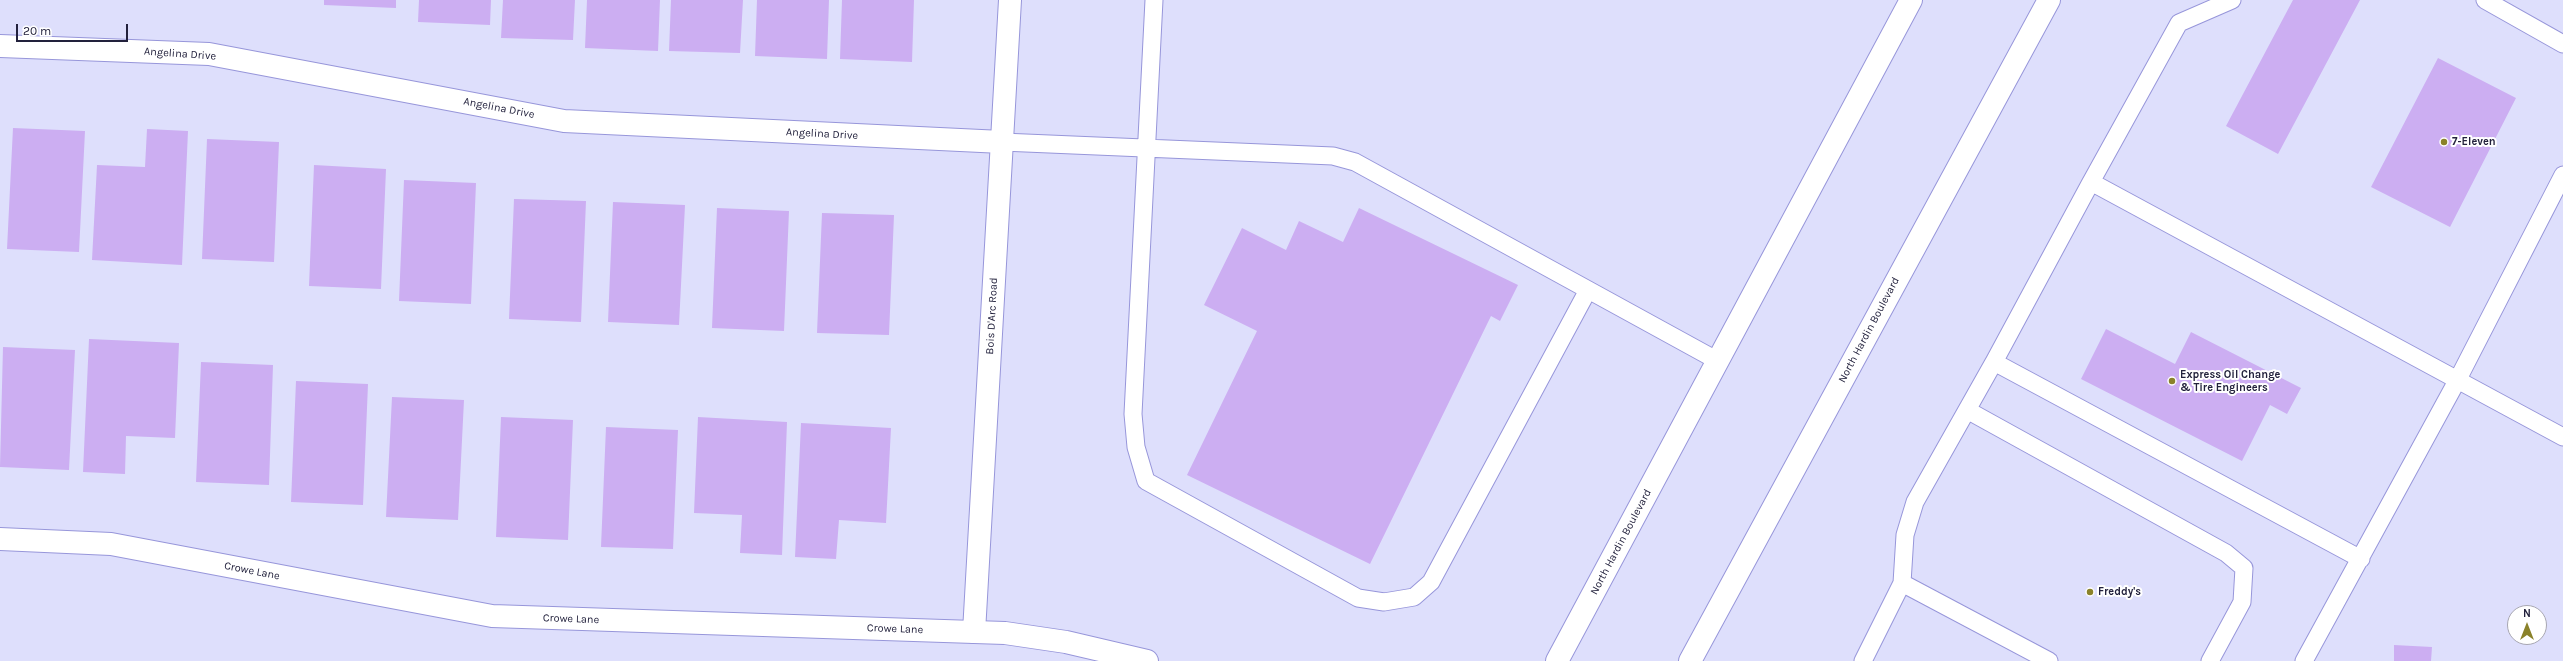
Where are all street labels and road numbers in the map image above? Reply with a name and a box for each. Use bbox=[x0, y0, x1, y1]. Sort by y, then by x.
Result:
street label: Angelina Drive bbox=[144, 45, 216, 63]
street label: Angelina Drive bbox=[462, 95, 536, 121]
street label: Angelina Drive bbox=[786, 126, 858, 142]
street label: North Hardin Boulevard bbox=[1836, 275, 1902, 385]
street label: Bois D'Arc Road bbox=[983, 277, 1001, 355]
street label: North Hardin Boulevard bbox=[1588, 487, 1654, 597]
street label: Crowe Lane bbox=[223, 559, 281, 583]
street label: Crowe Lane bbox=[543, 611, 599, 627]
street label: Crowe Lane bbox=[867, 621, 923, 637]

